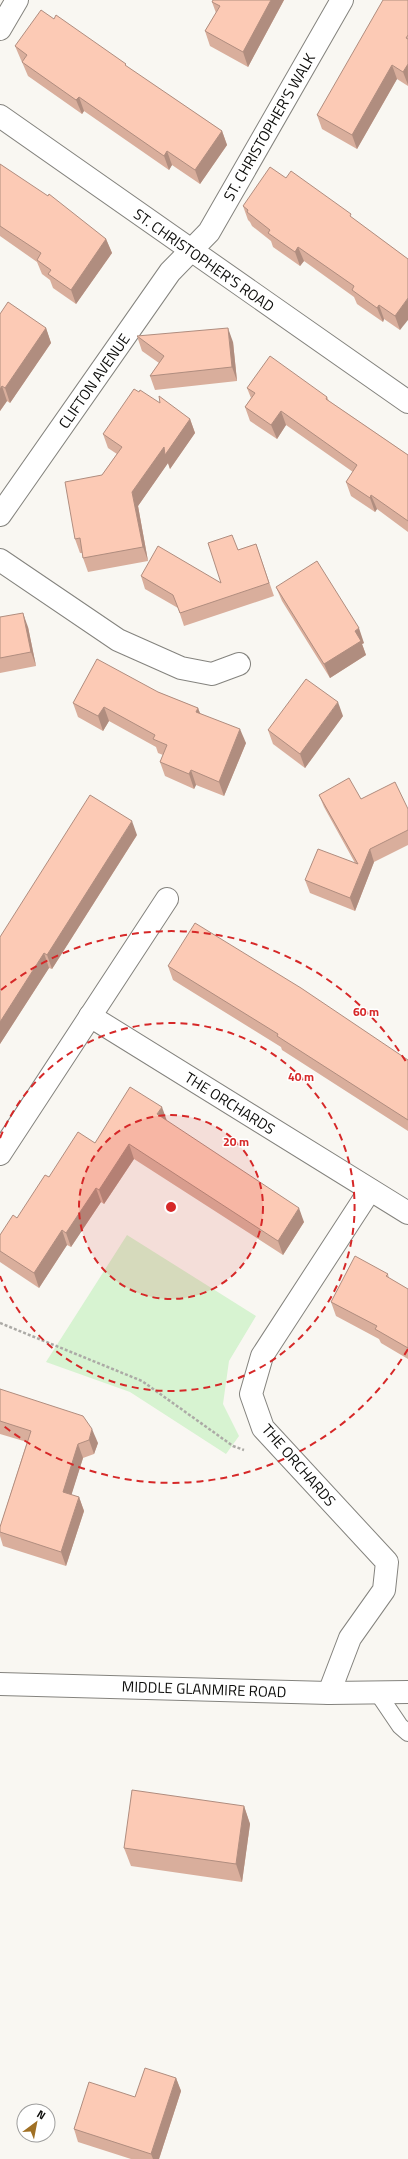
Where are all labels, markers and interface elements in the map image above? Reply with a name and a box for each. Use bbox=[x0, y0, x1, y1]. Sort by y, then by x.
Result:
street label: ST. CHRISTOPHER'S WALK bbox=[217, 48, 321, 205]
street label: ST. CHRISTOPHER'S ROAD bbox=[129, 203, 279, 317]
street label: CLIFTON AVENUE bbox=[53, 329, 135, 433]
text: 60 m bbox=[353, 1002, 379, 1021]
street label: THE ORCHARDS bbox=[180, 1066, 280, 1140]
text: 40 m bbox=[288, 1067, 314, 1086]
text: 20 m bbox=[223, 1132, 249, 1151]
centre of rings bbox=[164, 1200, 178, 1214]
street label: THE ORCHARDS bbox=[257, 1419, 341, 1511]
street label: MIDDLE GLANMIRE ROAD bbox=[121, 1675, 287, 1703]
north arrow bbox=[16, 2103, 56, 2143]
text: N bbox=[34, 2106, 49, 2123]

